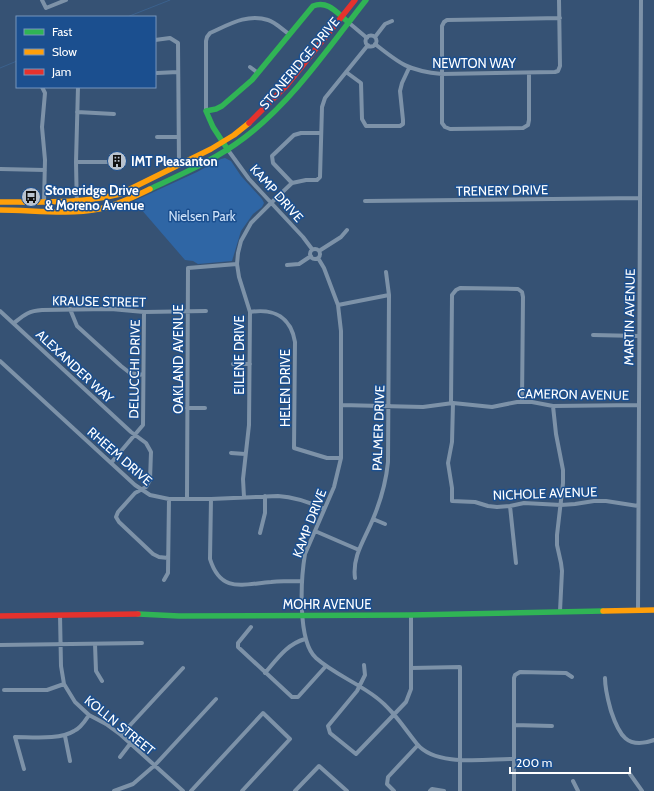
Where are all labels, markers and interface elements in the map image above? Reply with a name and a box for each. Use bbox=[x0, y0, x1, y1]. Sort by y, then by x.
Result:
street label: STONERIDGE DRIVE bbox=[256, 14, 342, 112]
legend bbox=[16, 16, 156, 88]
text: Fast bbox=[52, 24, 72, 39]
text: Slow bbox=[52, 44, 77, 59]
street label: NEWTON WAY bbox=[432, 55, 516, 71]
text: Jam bbox=[51, 64, 71, 79]
building icon: IMT Pleasanton bbox=[106, 150, 128, 172]
place label: IMT Pleasanton bbox=[131, 153, 218, 169]
street label: KAMP DRIVE bbox=[247, 161, 307, 225]
street label: TRENERY DRIVE bbox=[456, 181, 548, 199]
place label: Stoneridge Drive & Moreno Avenue bbox=[45, 182, 145, 213]
bus stop icon: Stoneridge Drive & Moreno Avenue bbox=[20, 186, 42, 208]
park label: Nielsen Park bbox=[168, 208, 236, 224]
street label: MARTIN AVENUE bbox=[620, 268, 638, 366]
street label: KRAUSE STREET bbox=[52, 292, 146, 310]
street label: OAKLAND AVENUE bbox=[170, 304, 186, 414]
street label: EILENE DRIVE bbox=[231, 315, 247, 395]
street label: DELUCCHI DRIVE bbox=[125, 319, 143, 419]
street label: ALEXANDER WAY bbox=[33, 326, 118, 407]
street label: HELEN DRIVE bbox=[277, 349, 293, 427]
street label: PALMER DRIVE bbox=[369, 385, 387, 471]
street label: CAMERON AVENUE bbox=[517, 385, 629, 403]
street label: RHEEM DRIVE bbox=[84, 424, 156, 488]
street label: NICHOLE AVENUE bbox=[492, 483, 598, 503]
street label: KAMP DRIVE bbox=[289, 487, 329, 559]
street label: MOHR AVENUE bbox=[283, 596, 371, 612]
street label: KOLLN STREET bbox=[82, 692, 158, 758]
scale bar bbox=[510, 749, 630, 775]
text: 200 m bbox=[516, 755, 552, 770]

